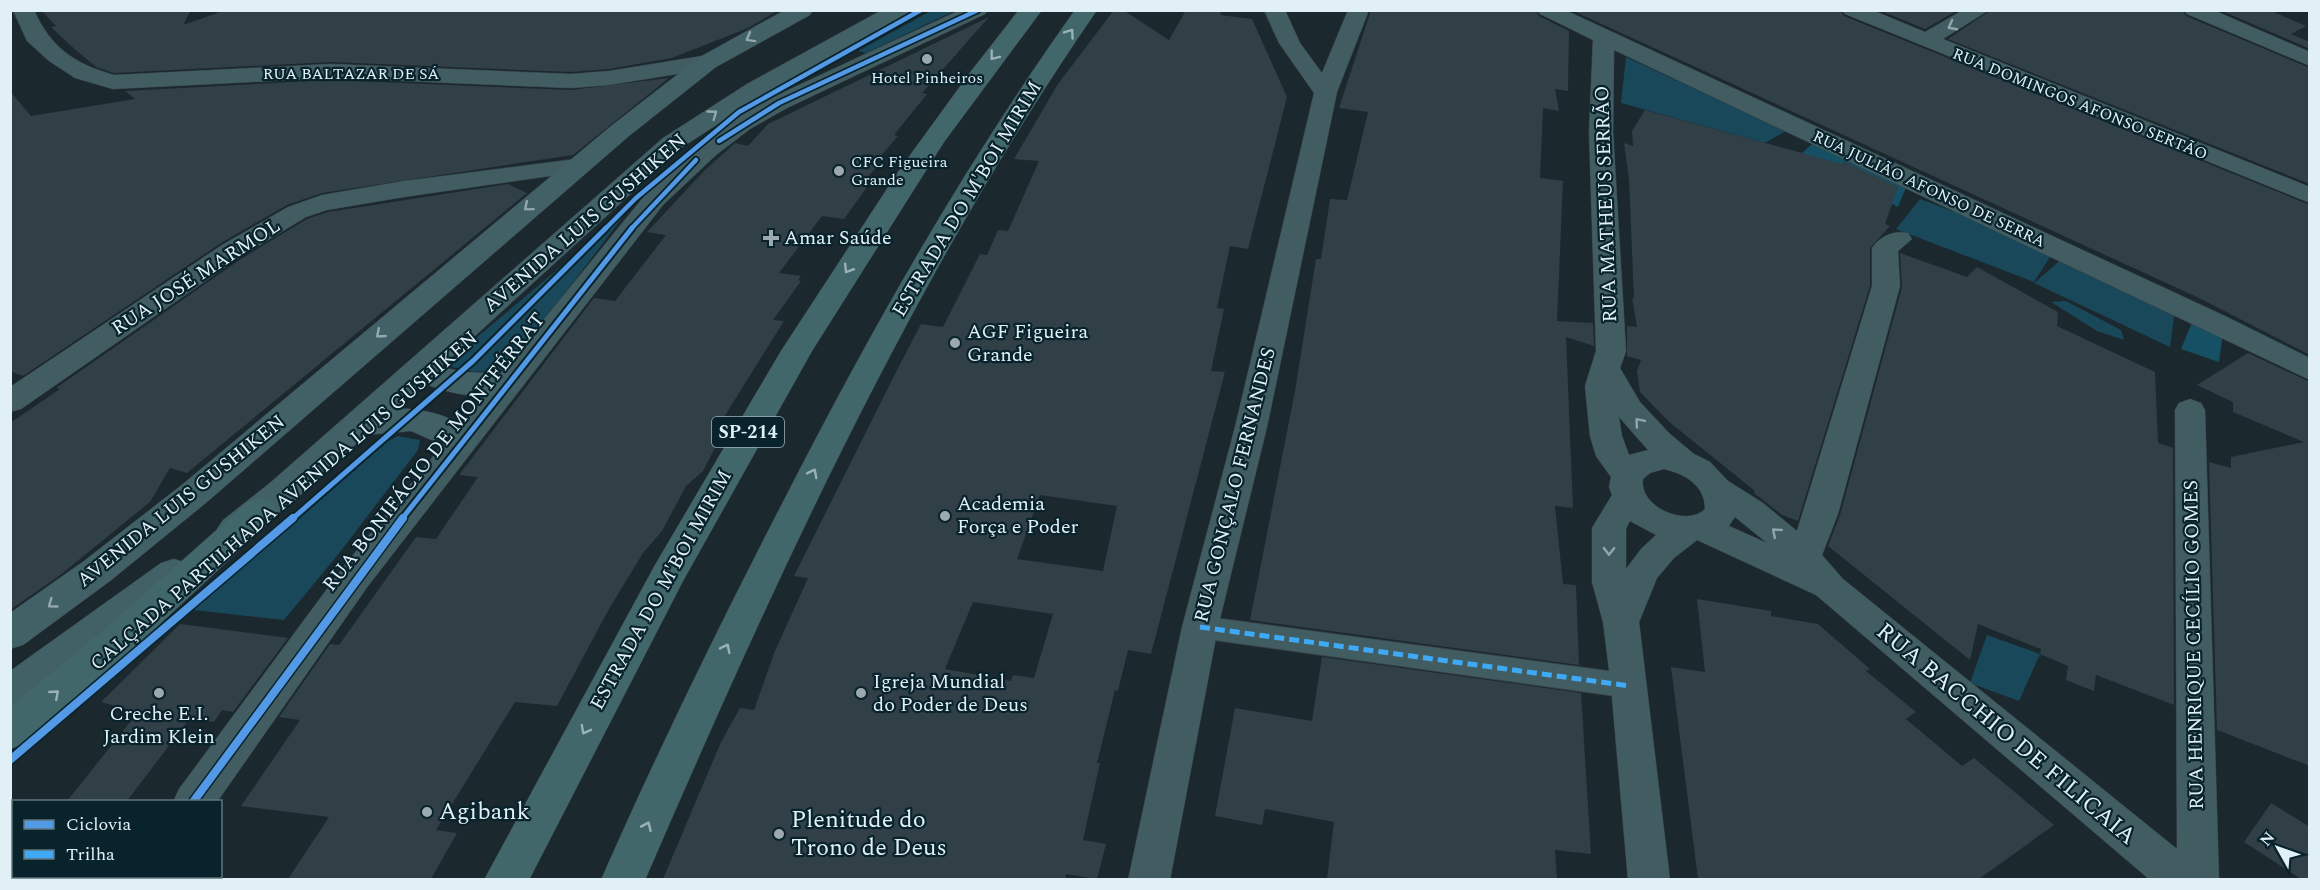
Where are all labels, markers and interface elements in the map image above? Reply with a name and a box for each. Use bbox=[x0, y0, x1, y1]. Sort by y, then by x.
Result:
one-way arrow bbox=[1947, 19, 1958, 31]
one-way arrow bbox=[1063, 29, 1074, 40]
one-way arrow bbox=[746, 31, 756, 43]
street label: RUA DOMINGOS AFONSO SERTÃO bbox=[1949, 42, 2211, 166]
one-way arrow bbox=[990, 49, 1001, 60]
marker: Hotel Pinheiros bbox=[920, 52, 934, 66]
street label: RUA BALTAZAR DE SÁ bbox=[263, 62, 439, 86]
place label: Hotel Pinheiros bbox=[871, 66, 983, 90]
street label: ESTRADA DO M'BOI MIRIM bbox=[884, 75, 1050, 323]
street label: RUA MATHEUS SERRÃO bbox=[1587, 85, 1625, 323]
one-way arrow bbox=[707, 110, 718, 121]
street label: RUA JULIÃO AFONSO DE SERRA bbox=[1809, 124, 2049, 254]
street label: AVENIDA LUIS GUSHIKEN bbox=[477, 126, 693, 320]
place label: CFC Figueira Grande bbox=[851, 150, 948, 192]
marker: CFC Figueira Grande bbox=[832, 164, 846, 178]
one-way arrow bbox=[524, 199, 535, 210]
street label: RUA JOSÉ MARMOL bbox=[106, 211, 286, 343]
place label: Amar Saúde bbox=[784, 223, 892, 253]
marker: Amar Saúde bbox=[762, 229, 780, 247]
one-way arrow bbox=[844, 262, 855, 273]
street label: RUA BONIFÁCIO DE MONTFÉRRAT bbox=[315, 306, 553, 598]
place label: AGF Figueira Grande bbox=[967, 317, 1089, 370]
street label: CALÇADA PARTILHADA AVENIDA LUIS GUSHIKEN bbox=[83, 324, 485, 678]
one-way arrow bbox=[376, 326, 387, 337]
marker: AGF Figueira Grande bbox=[948, 336, 962, 350]
street label: RUA GONÇALO FERNANDES bbox=[1186, 344, 1284, 626]
street label: AVENIDA LUIS GUSHIKEN bbox=[70, 407, 292, 595]
road number: SP-214 bbox=[712, 417, 784, 447]
one-way arrow bbox=[1636, 418, 1647, 429]
street label: ESTRADA DO M'BOI MIRIM bbox=[582, 464, 740, 716]
one-way arrow bbox=[806, 469, 817, 480]
street label: RUA HENRIQUE CECÍLIO GOMES bbox=[2176, 480, 2212, 810]
place label: Academia Força e Poder bbox=[957, 489, 1079, 542]
marker: Academia Força e Poder bbox=[938, 509, 952, 523]
one-way arrow bbox=[1772, 528, 1783, 539]
one-way arrow bbox=[1603, 547, 1615, 556]
one-way arrow bbox=[47, 597, 58, 608]
street label: RUA BACCHIO DE FILICAIA bbox=[1868, 614, 2144, 854]
one-way arrow bbox=[719, 643, 731, 654]
place label: Igreja Mundial do Poder de Deus bbox=[873, 667, 1028, 720]
marker: Creche E.I. Jardim Klein bbox=[152, 686, 166, 700]
marker: Igreja Mundial do Poder de Deus bbox=[854, 686, 868, 700]
one-way arrow bbox=[48, 690, 59, 701]
place label: Creche E.I. Jardim Klein bbox=[103, 699, 215, 752]
one-way arrow bbox=[581, 723, 592, 734]
place label: Agibank bbox=[439, 794, 530, 830]
legend bbox=[12, 800, 222, 878]
place label: Plenitude do Trono de Deus bbox=[791, 802, 947, 866]
marker: Agibank bbox=[420, 805, 434, 819]
text: Ciclovia bbox=[66, 811, 132, 838]
north arrow bbox=[2248, 818, 2308, 878]
one-way arrow bbox=[640, 821, 652, 832]
text: N bbox=[2254, 826, 2281, 852]
marker: Plenitude do Trono de Deus bbox=[772, 827, 786, 841]
text: Trilha bbox=[66, 841, 115, 868]

